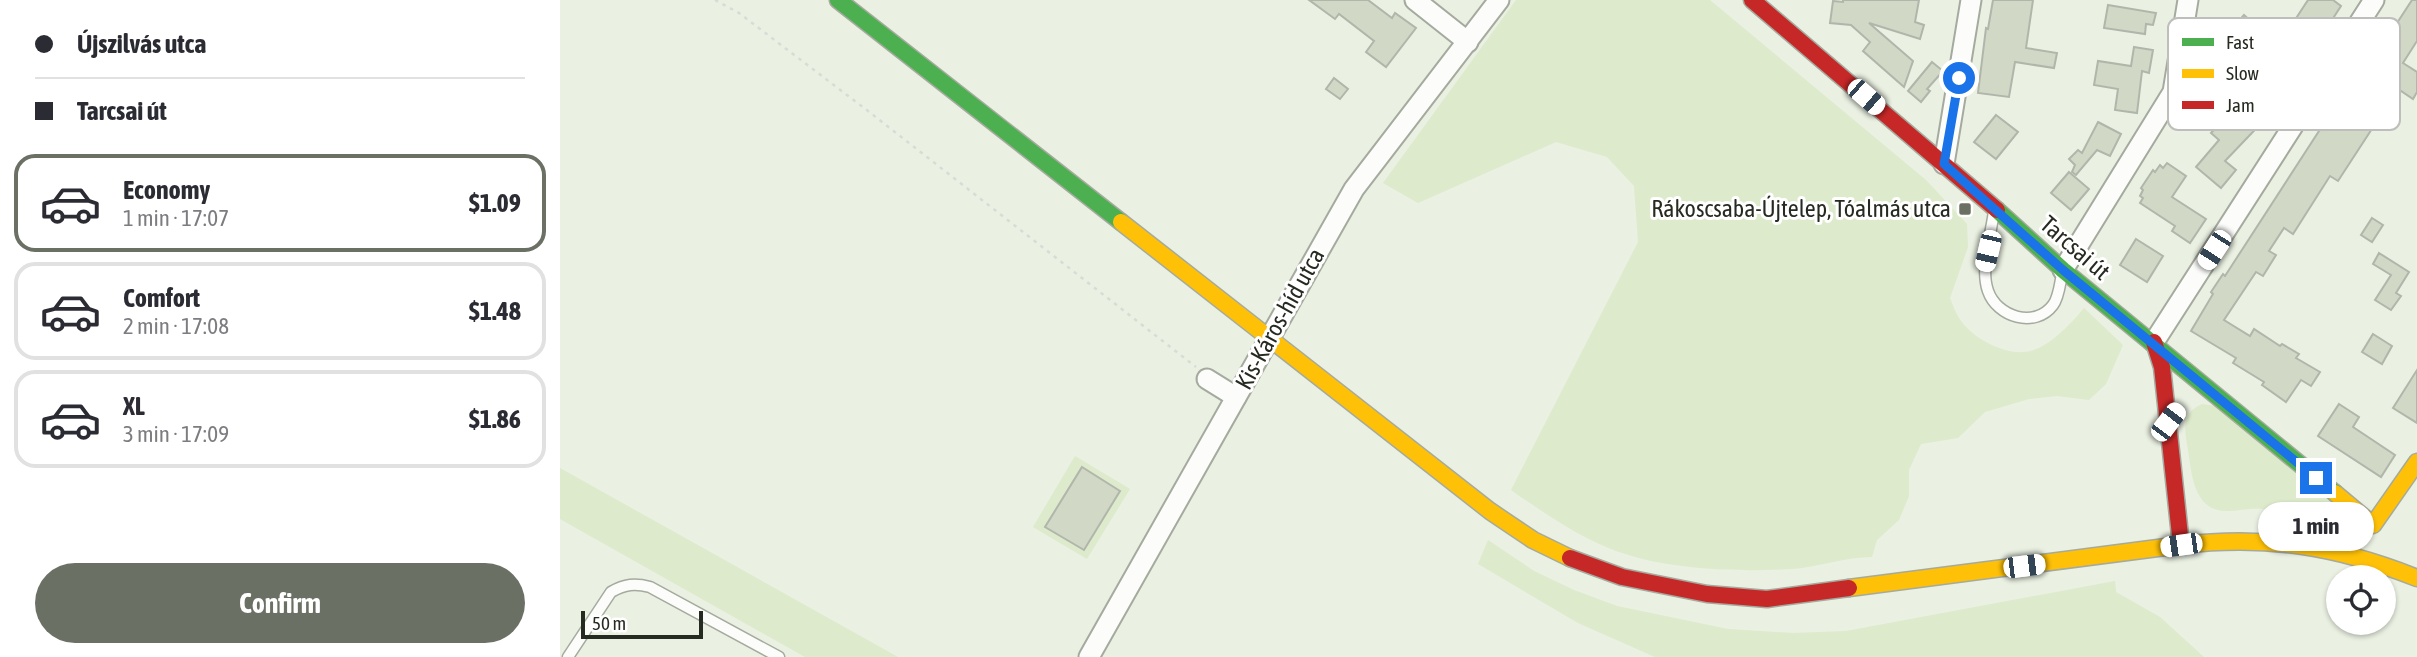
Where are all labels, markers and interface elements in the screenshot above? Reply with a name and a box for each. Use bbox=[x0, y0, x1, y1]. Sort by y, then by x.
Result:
legend bbox=[2168, 18, 2400, 130]
text: Újszilvás utca bbox=[77, 29, 206, 59]
text: Fast bbox=[2226, 31, 2254, 53]
route start bbox=[1943, 62, 1975, 94]
text: Slow bbox=[2226, 62, 2260, 84]
car bbox=[1844, 75, 1889, 119]
text: Jam bbox=[2226, 94, 2255, 116]
text: Tarcsai út bbox=[77, 96, 167, 126]
icon: car bbox=[39, 172, 102, 235]
text: Economy bbox=[123, 175, 210, 205]
text: $1.09 bbox=[469, 188, 521, 218]
place label: Rákoscsaba-Újtelep, Tóalmás utca bbox=[1651, 195, 1951, 222]
marker: Rákoscsaba-Újtelep, Tóalmás utca bbox=[1957, 201, 1973, 217]
text: 1 min · 17:07 bbox=[123, 205, 229, 231]
street label: Tarcsai út bbox=[2035, 210, 2116, 285]
car bbox=[2194, 227, 2235, 273]
car bbox=[1974, 228, 2003, 274]
street label: Kis-Káros-híd utca bbox=[1230, 243, 1329, 394]
icon: car bbox=[39, 280, 102, 343]
text: Comfort bbox=[123, 283, 200, 313]
text: $1.48 bbox=[469, 296, 521, 326]
text: 2 min · 17:08 bbox=[123, 313, 229, 339]
icon: car bbox=[39, 388, 102, 451]
text: XL bbox=[123, 391, 145, 421]
car bbox=[2147, 399, 2190, 445]
text: $1.86 bbox=[469, 404, 521, 434]
text: 3 min · 17:09 bbox=[123, 421, 229, 447]
route end bbox=[2300, 462, 2332, 494]
callout: 1 min bbox=[2258, 503, 2374, 552]
text: 1 min bbox=[2293, 513, 2339, 539]
car bbox=[2159, 532, 2204, 558]
car bbox=[2002, 553, 2047, 579]
button: Confirm bbox=[35, 563, 525, 643]
map controls bbox=[2326, 565, 2396, 635]
button: locate bbox=[2326, 565, 2396, 635]
scale bar bbox=[581, 608, 704, 640]
text: 50 m bbox=[592, 612, 626, 634]

